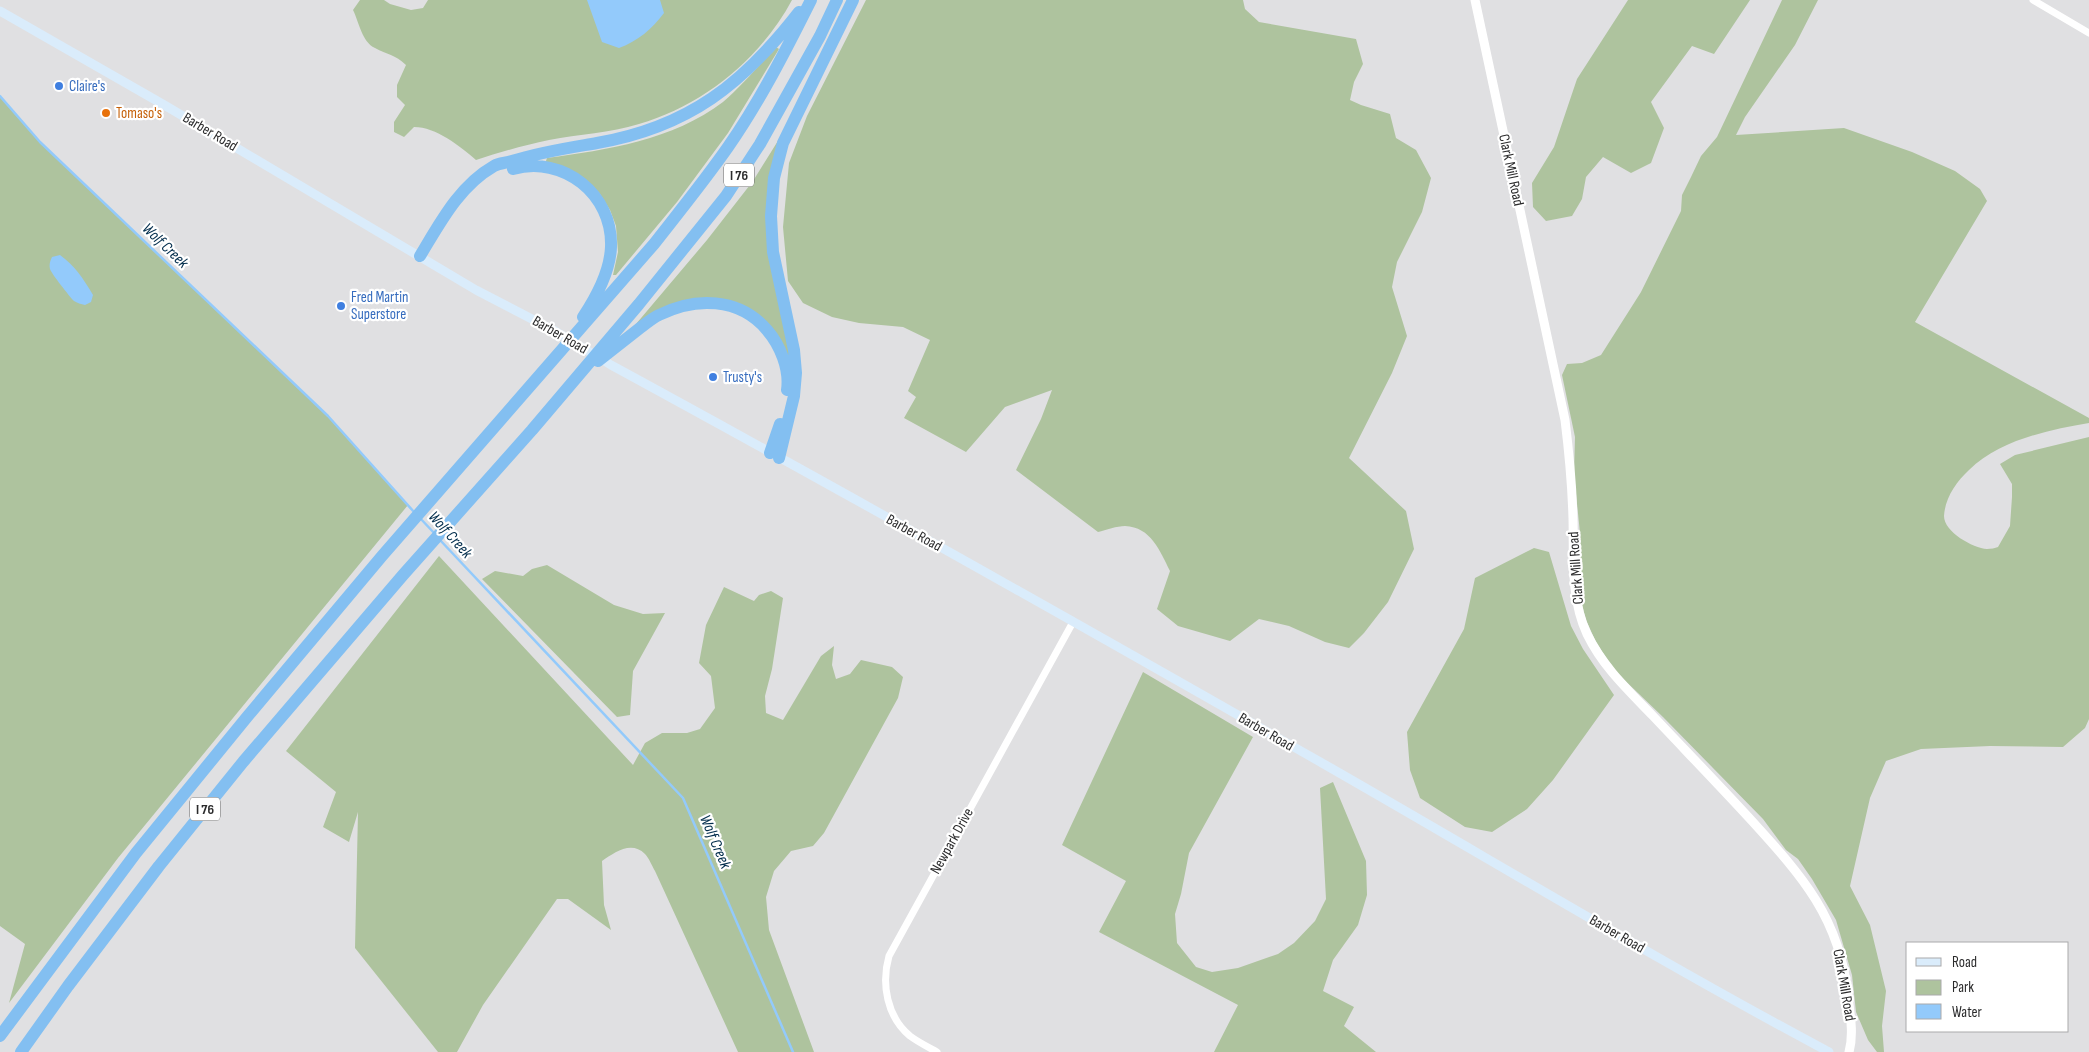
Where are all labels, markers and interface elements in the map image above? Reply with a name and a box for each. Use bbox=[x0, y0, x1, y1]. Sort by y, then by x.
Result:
place label: Claire's bbox=[69, 77, 105, 96]
marker: Claire's bbox=[53, 80, 65, 92]
place label: Tomaso's bbox=[116, 104, 162, 123]
marker: Tomaso's bbox=[100, 107, 112, 119]
street label: Barber Road bbox=[179, 108, 241, 156]
street label: Clark Mill Road bbox=[1494, 132, 1528, 208]
road number: I 76 bbox=[724, 164, 754, 186]
water label: Wolf Creek bbox=[138, 219, 193, 273]
place label: Fred Martin Superstore bbox=[351, 288, 408, 324]
marker: Fred Martin Superstore bbox=[335, 300, 347, 312]
street label: Barber Road bbox=[529, 312, 591, 358]
place label: Trusty's bbox=[723, 368, 762, 387]
marker: Trusty's bbox=[707, 371, 719, 383]
water label: Wolf Creek bbox=[424, 508, 477, 563]
street label: Barber Road bbox=[883, 510, 945, 556]
street label: Clark Mill Road bbox=[1564, 531, 1588, 605]
street label: Barber Road bbox=[1235, 709, 1297, 755]
road number: I 76 bbox=[190, 798, 220, 821]
street label: Newpark Drive bbox=[926, 805, 978, 877]
water label: Wolf Creek bbox=[695, 812, 735, 873]
street label: Barber Road bbox=[1586, 911, 1648, 957]
legend bbox=[1906, 942, 2069, 1032]
street label: Clark Mill Road bbox=[1828, 947, 1860, 1023]
text: Road bbox=[1952, 953, 1977, 972]
text: Park bbox=[1952, 978, 1974, 997]
text: Water bbox=[1952, 1003, 1983, 1022]

